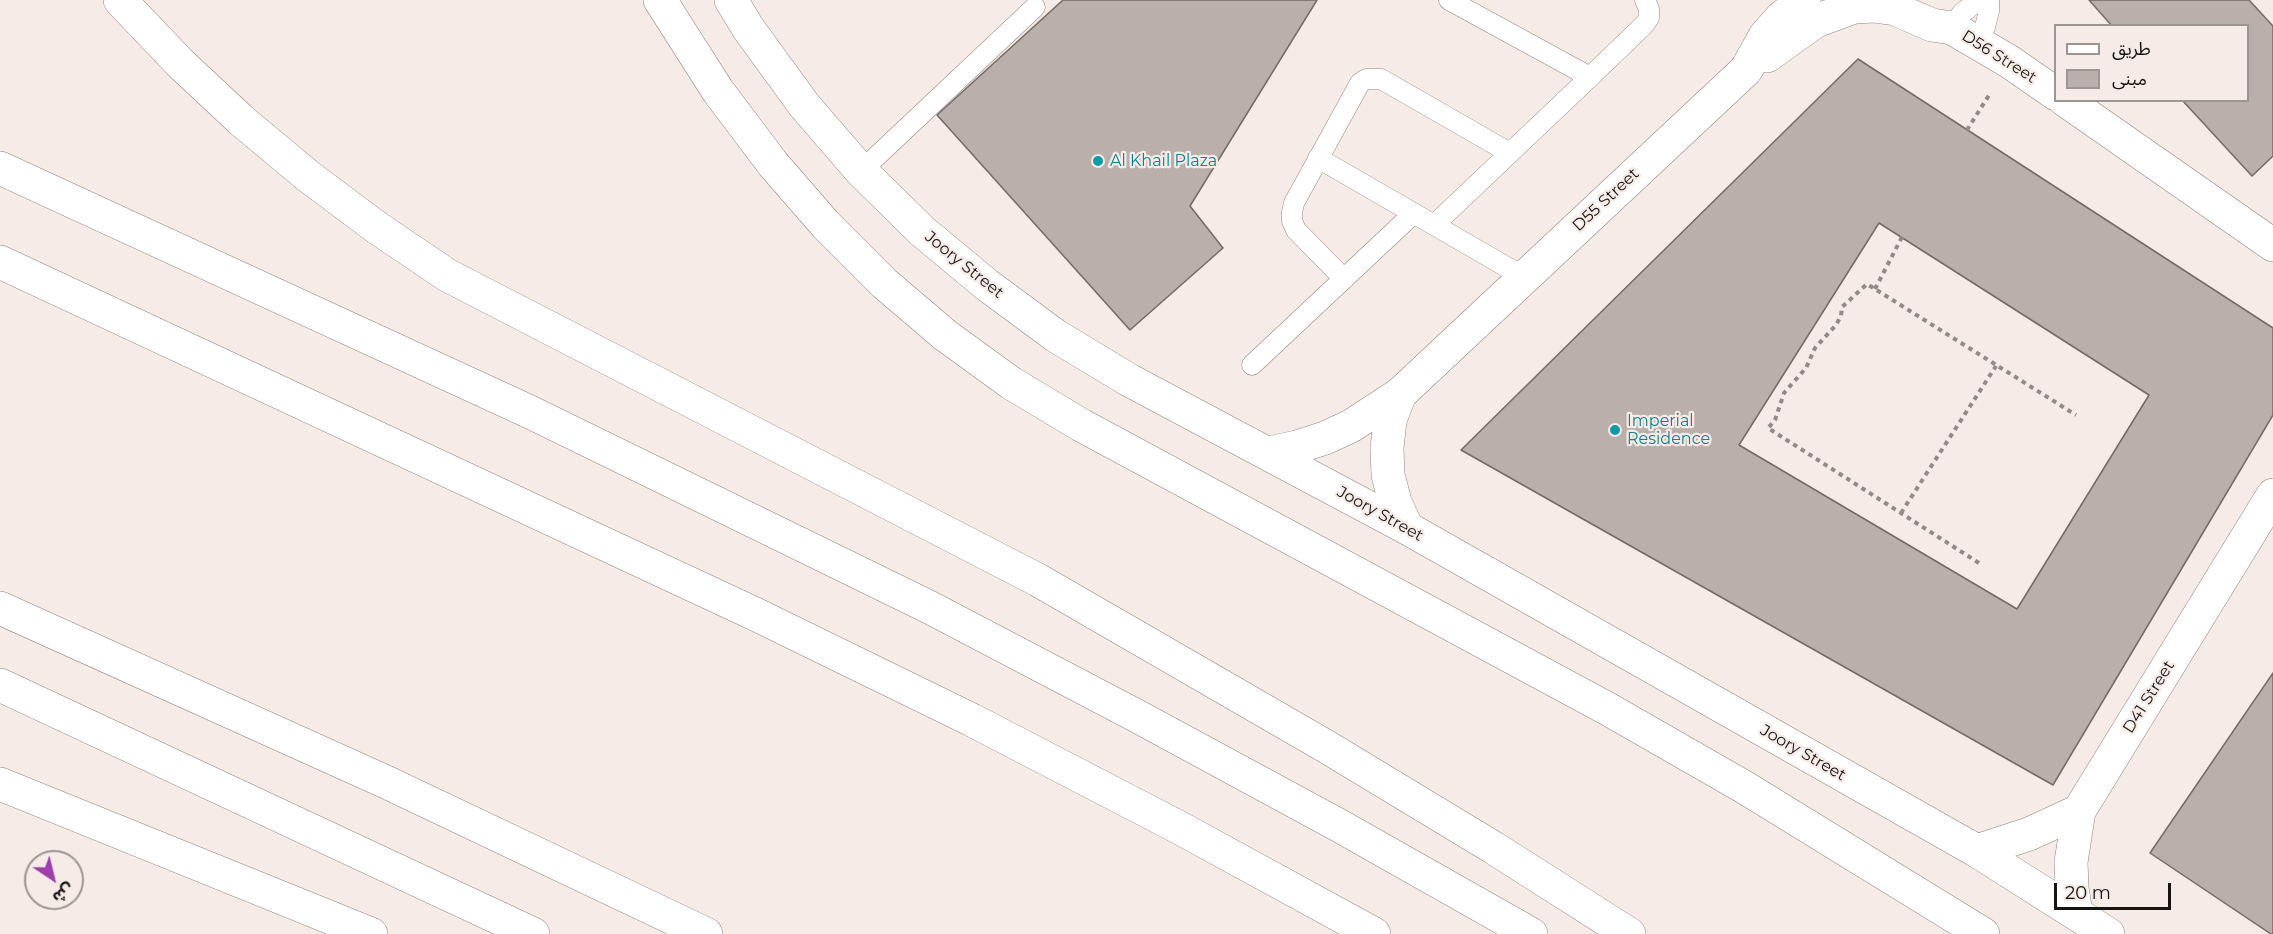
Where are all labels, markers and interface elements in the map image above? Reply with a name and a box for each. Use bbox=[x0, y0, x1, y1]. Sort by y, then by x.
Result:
legend bbox=[2054, 24, 2249, 102]
street label: D56 Street bbox=[1958, 26, 2040, 88]
text: طريق bbox=[2112, 38, 2151, 60]
text: مبنى bbox=[2112, 68, 2147, 90]
place label: Al Khail Plaza bbox=[1110, 151, 1217, 171]
marker: Al Khail Plaza bbox=[1091, 154, 1105, 168]
street label: D55 Street bbox=[1569, 164, 1643, 236]
street label: Joory Street bbox=[921, 227, 1007, 303]
place label: Imperial Residence bbox=[1627, 411, 1710, 449]
marker: Imperial Residence bbox=[1608, 423, 1622, 437]
street label: Joory Street bbox=[1334, 482, 1426, 546]
street label: D41 Street bbox=[2119, 657, 2179, 737]
street label: Joory Street bbox=[1757, 721, 1849, 785]
north arrow bbox=[24, 850, 84, 910]
scale bar bbox=[2057, 871, 2174, 909]
text: ش bbox=[49, 879, 78, 908]
text: 20 m bbox=[2065, 882, 2111, 904]

